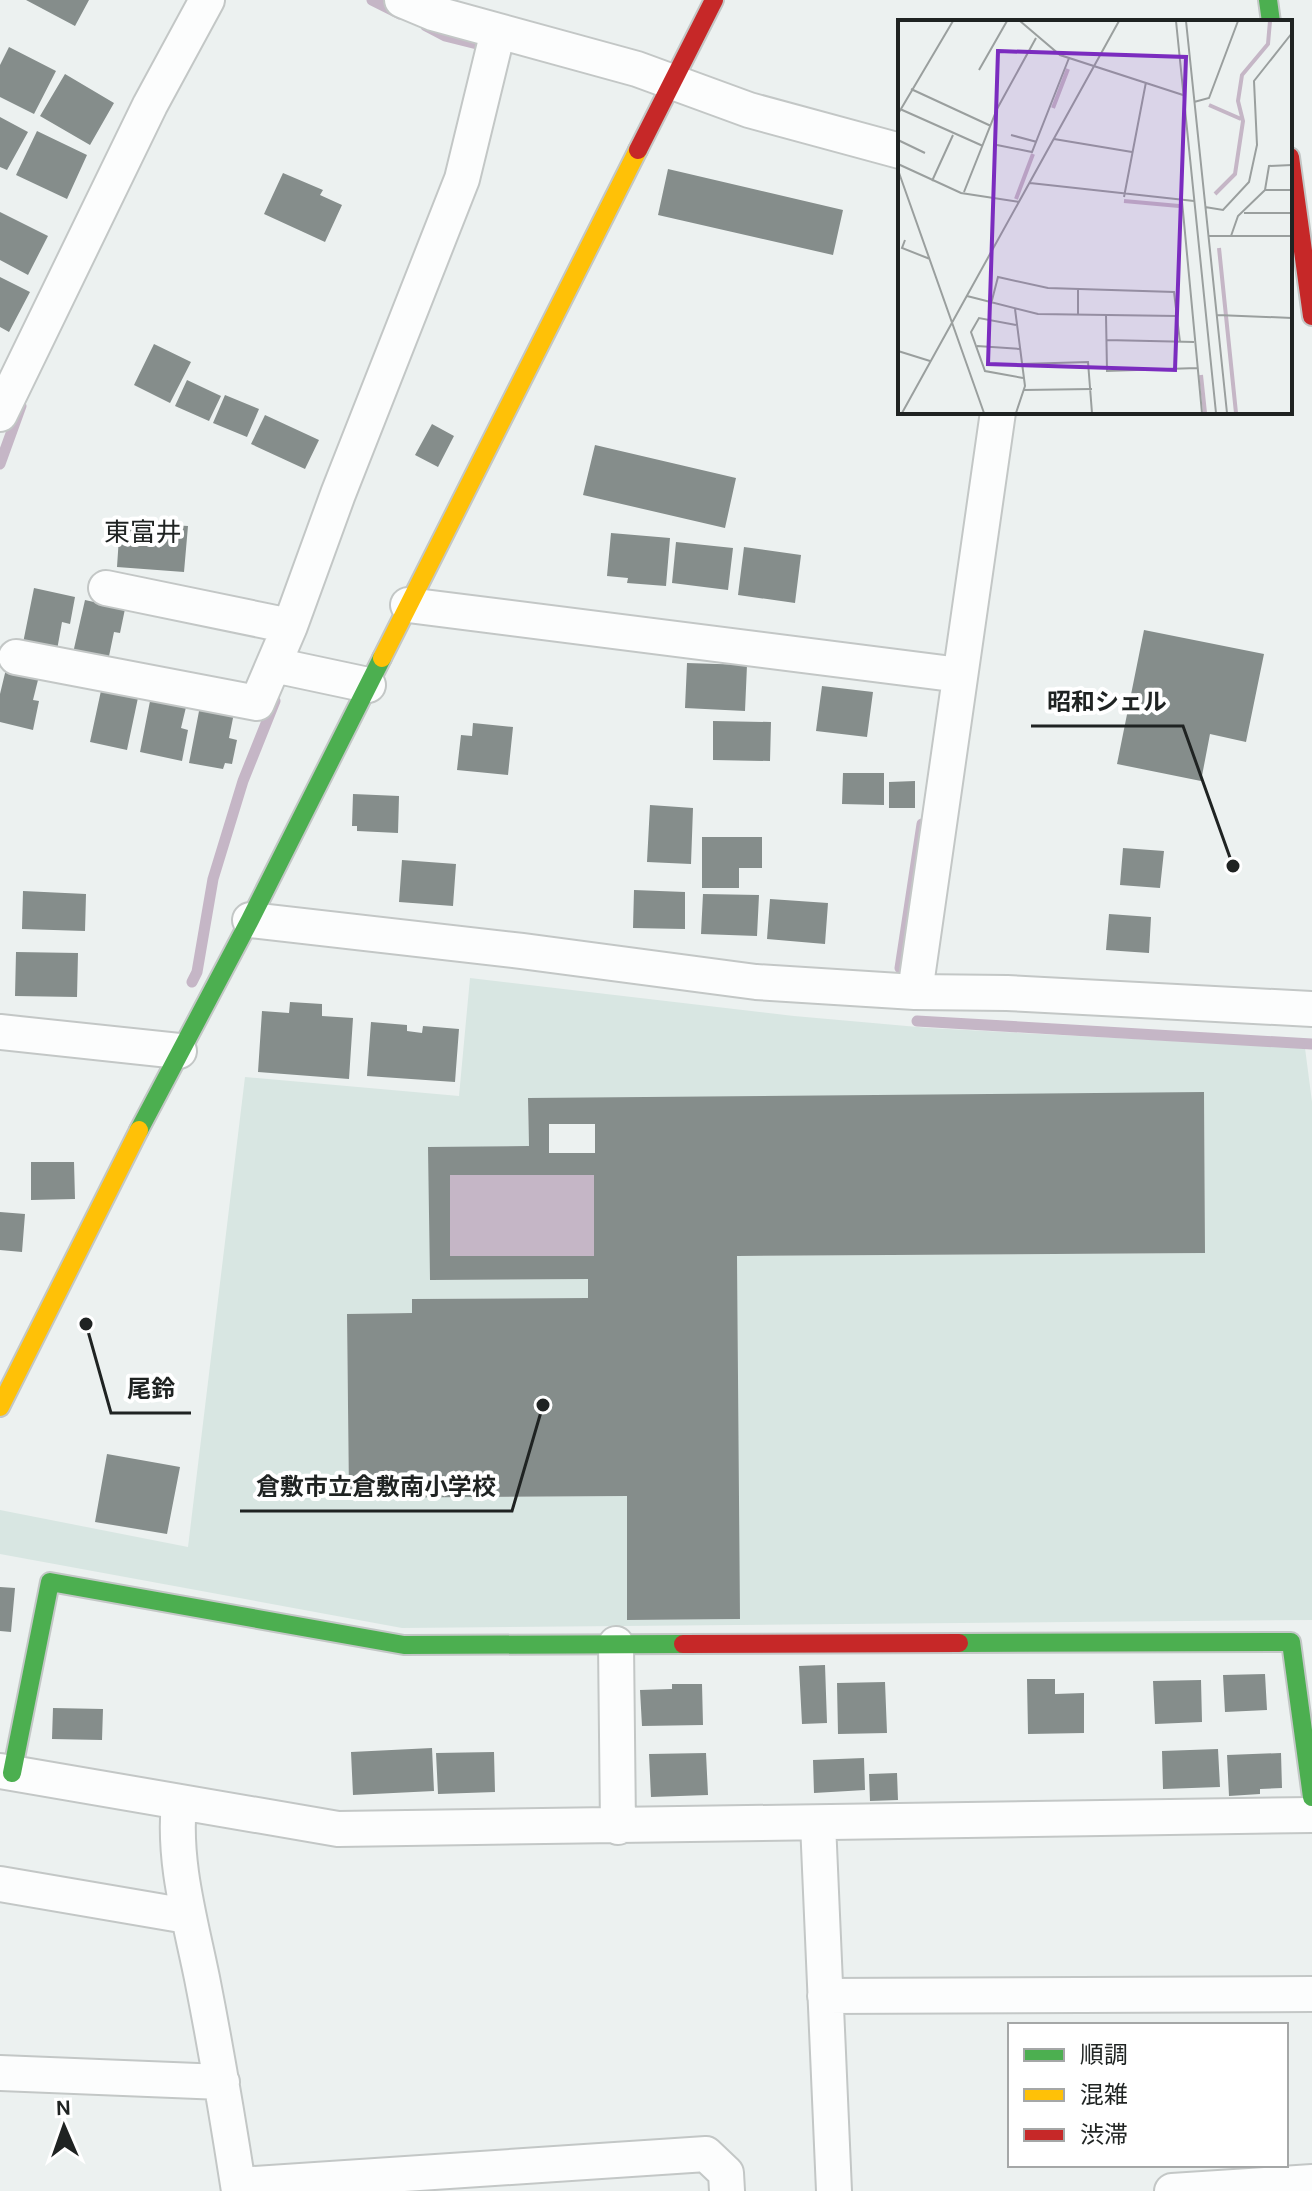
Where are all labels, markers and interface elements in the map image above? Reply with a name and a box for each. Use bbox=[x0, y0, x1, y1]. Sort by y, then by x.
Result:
inset map bbox=[898, 20, 1292, 414]
district label: 東富井 bbox=[104, 517, 182, 548]
callout: 昭和シェル bbox=[1031, 678, 1183, 726]
text: 昭和シェル bbox=[1047, 688, 1167, 716]
callout: 尾鈴 bbox=[111, 1365, 191, 1413]
text: 尾鈴 bbox=[127, 1375, 175, 1403]
callout: 倉敷市立倉敷南小学校 bbox=[240, 1463, 512, 1511]
text: 倉敷市立倉敷南小学校 bbox=[256, 1473, 496, 1501]
legend bbox=[1008, 2023, 1288, 2167]
text: 順調 bbox=[1080, 2041, 1128, 2069]
text: 混雑 bbox=[1080, 2081, 1128, 2109]
north arrow bbox=[24, 2087, 104, 2167]
text: N bbox=[55, 2095, 72, 2121]
text: 渋滞 bbox=[1080, 2121, 1128, 2149]

